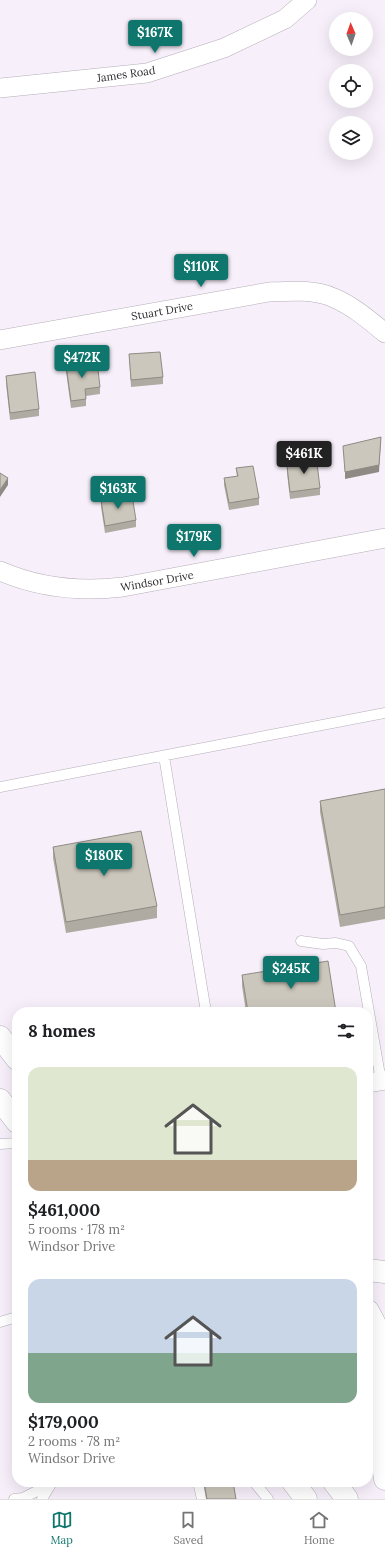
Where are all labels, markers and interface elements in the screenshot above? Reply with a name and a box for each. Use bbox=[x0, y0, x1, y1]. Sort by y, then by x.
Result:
north arrow bbox=[329, 12, 373, 56]
map controls bbox=[329, 12, 373, 160]
pin: $167K bbox=[127, 20, 183, 54]
text: $167K bbox=[137, 24, 173, 41]
street label: James Road bbox=[95, 63, 157, 85]
button: locate bbox=[329, 64, 373, 108]
button: layers bbox=[329, 116, 373, 160]
pin: $110K bbox=[173, 254, 229, 288]
text: $110K bbox=[183, 258, 219, 275]
street label: Stuart Drive bbox=[130, 299, 194, 323]
pin: $472K bbox=[54, 345, 110, 379]
text: $472K bbox=[63, 349, 101, 366]
pin: $461K bbox=[276, 441, 332, 475]
text: $461K bbox=[286, 445, 322, 462]
pin: $163K bbox=[90, 476, 146, 510]
text: $163K bbox=[100, 480, 136, 497]
pin: $179K bbox=[166, 524, 222, 558]
text: $179K bbox=[176, 528, 212, 545]
street label: Windsor Drive bbox=[119, 568, 195, 594]
pin: $180K bbox=[76, 843, 132, 877]
text: $180K bbox=[85, 847, 123, 864]
pin: $245K bbox=[263, 956, 319, 990]
text: $245K bbox=[272, 960, 310, 977]
text: 8 homes bbox=[28, 1020, 95, 1042]
icon: filters bbox=[335, 1020, 357, 1042]
icon: home bbox=[157, 1093, 229, 1165]
text: $461,000 bbox=[28, 1199, 100, 1221]
text: 5 rooms · 178 m² bbox=[28, 1221, 125, 1238]
text: Windsor Drive bbox=[28, 1238, 115, 1255]
icon: home bbox=[157, 1305, 229, 1377]
text: $179,000 bbox=[28, 1411, 99, 1433]
text: 2 rooms · 78 m² bbox=[28, 1433, 120, 1450]
text: Windsor Drive bbox=[28, 1450, 115, 1467]
tab: Map bbox=[50, 1509, 73, 1547]
tab: Saved bbox=[173, 1509, 203, 1547]
tab: Home bbox=[304, 1509, 335, 1547]

